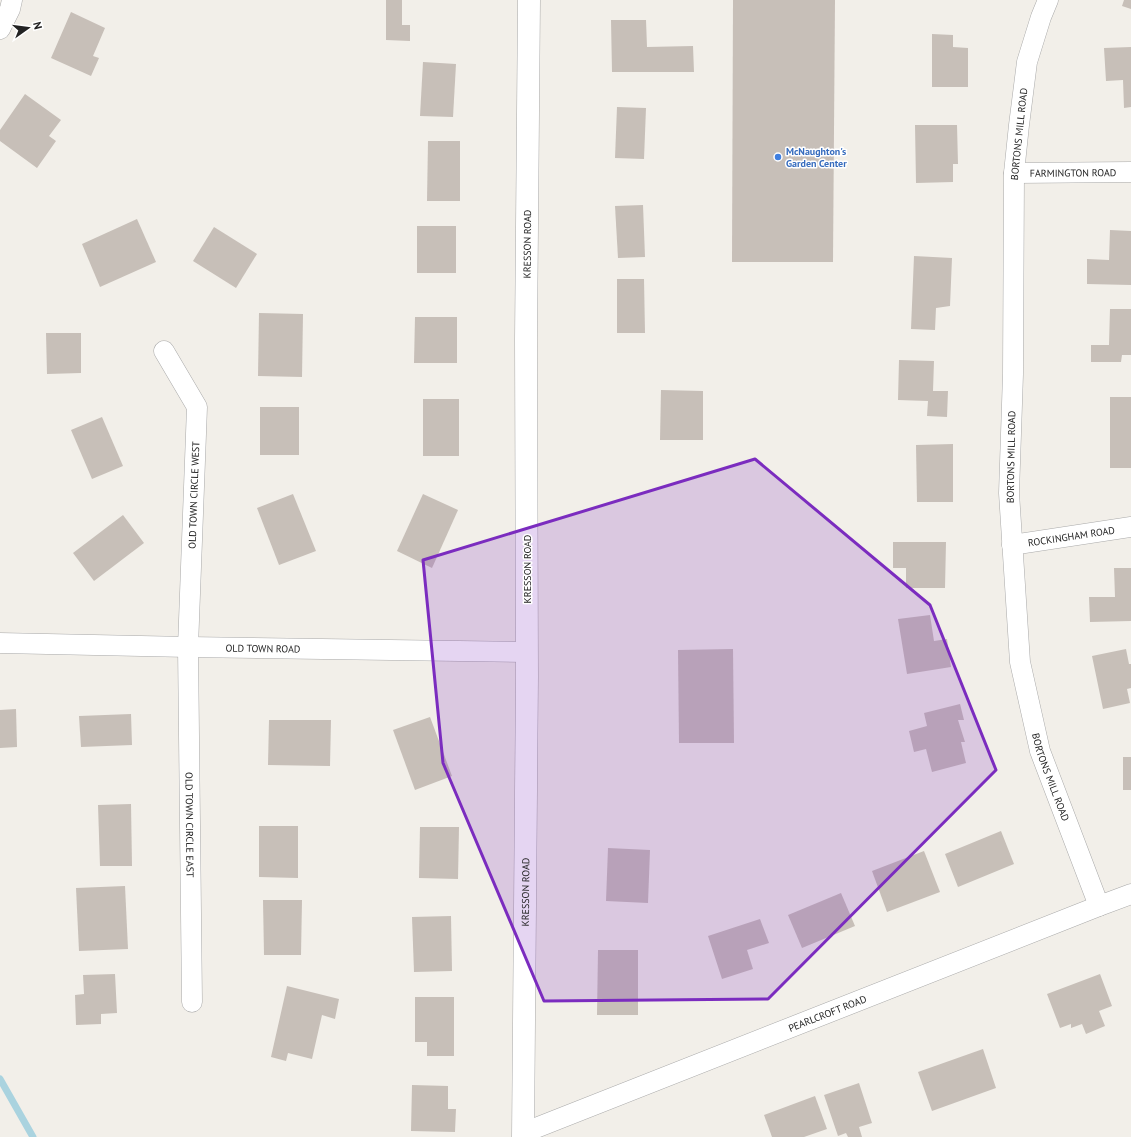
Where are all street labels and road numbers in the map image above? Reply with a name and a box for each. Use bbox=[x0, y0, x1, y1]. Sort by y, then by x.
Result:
street label: BORTONS MILL ROAD bbox=[1008, 87, 1030, 181]
street label: FARMINGTON ROAD bbox=[1030, 166, 1116, 179]
street label: KRESSON ROAD bbox=[520, 210, 534, 278]
street label: BORTONS MILL ROAD bbox=[1004, 411, 1018, 503]
street label: OLD TOWN CIRCLE WEST bbox=[186, 441, 202, 549]
street label: ROCKINGHAM ROAD bbox=[1027, 523, 1116, 549]
street label: KRESSON ROAD bbox=[521, 535, 534, 603]
street label: OLD TOWN ROAD bbox=[225, 641, 300, 655]
street label: BORTONS MILL ROAD bbox=[1030, 732, 1073, 823]
street label: OLD TOWN CIRCLE EAST bbox=[183, 772, 197, 878]
street label: KRESSON ROAD bbox=[518, 858, 532, 926]
street label: PEARLCROFT ROAD bbox=[786, 992, 868, 1034]

